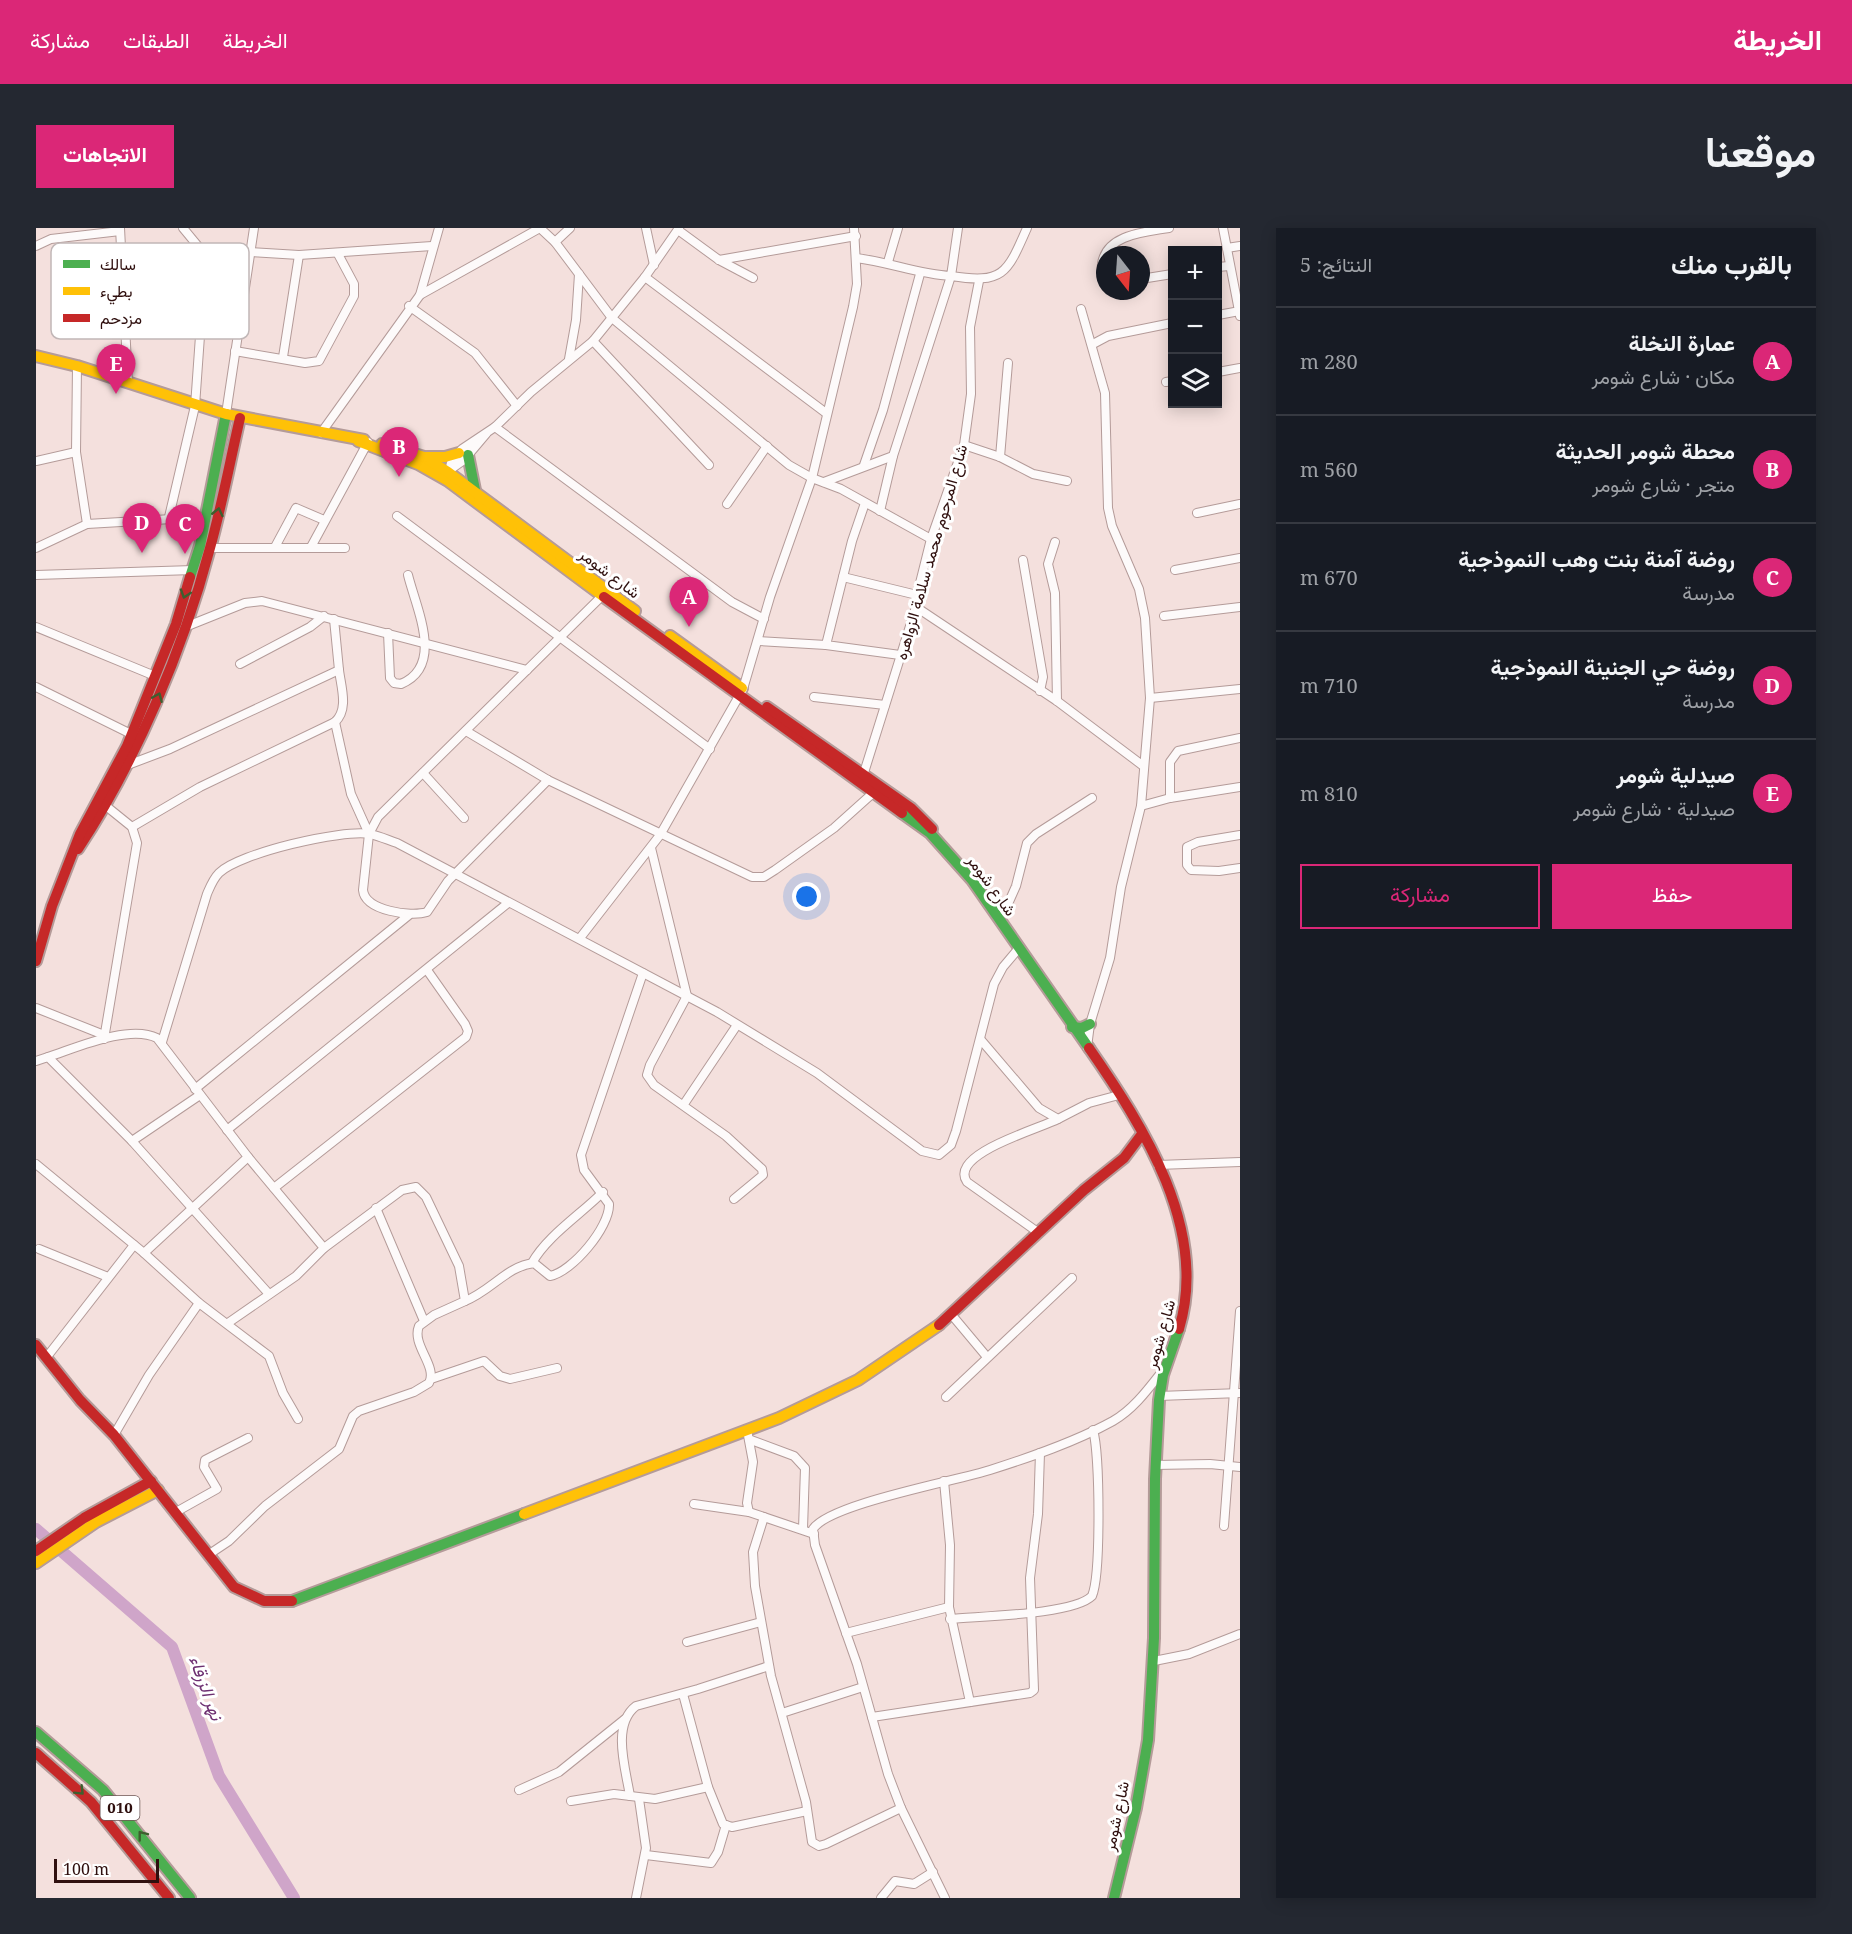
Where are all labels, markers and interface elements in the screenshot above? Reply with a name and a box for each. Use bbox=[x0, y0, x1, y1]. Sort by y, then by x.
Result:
text: الخريطة bbox=[1733, 20, 1822, 58]
text: مشاركة bbox=[30, 26, 90, 54]
text: الطبقات bbox=[123, 26, 190, 54]
text: الخريطة bbox=[223, 26, 288, 54]
text: موقعنا bbox=[1705, 122, 1816, 179]
button: الاتجاهات bbox=[36, 125, 174, 188]
legend bbox=[51, 243, 249, 339]
north arrow bbox=[1096, 246, 1150, 300]
map controls bbox=[1168, 246, 1222, 408]
button: + bbox=[1168, 246, 1222, 300]
text: بالقرب منك bbox=[1671, 246, 1792, 282]
text: النتائج: 5 bbox=[1300, 251, 1372, 278]
text: سالك bbox=[100, 253, 136, 275]
text: بطيء bbox=[100, 280, 132, 305]
button: − bbox=[1168, 300, 1222, 354]
text: مزدحم bbox=[100, 307, 142, 329]
text: عمارة النخلة bbox=[1629, 327, 1735, 357]
pin: E bbox=[96, 344, 136, 394]
text: 280 m bbox=[1300, 348, 1358, 375]
text: A bbox=[1765, 348, 1780, 375]
button: layers bbox=[1168, 354, 1222, 408]
text: مكان · شارع شومر bbox=[1591, 363, 1735, 390]
pin: B bbox=[380, 428, 418, 477]
text: محطة شومر الحديثة bbox=[1555, 435, 1735, 465]
street label: شارع المرحوم محمد سلامة الزواهره bbox=[890, 442, 973, 663]
text: 560 m bbox=[1300, 456, 1358, 483]
text: B bbox=[1766, 456, 1779, 483]
text: متجر · شارع شومر bbox=[1592, 471, 1735, 498]
pin: D bbox=[122, 504, 162, 553]
pin: C bbox=[166, 504, 204, 554]
one-way arrow bbox=[211, 507, 224, 517]
street label: شارع شومر bbox=[574, 542, 645, 604]
text: روضة آمنة بنت وهب النموذجية bbox=[1458, 543, 1735, 573]
text: 670 m bbox=[1300, 564, 1358, 591]
text: C bbox=[1766, 564, 1779, 591]
pin: A bbox=[670, 578, 708, 627]
text: مدرسة bbox=[1682, 579, 1735, 606]
one-way arrow bbox=[180, 588, 192, 599]
text: روضة حي الجنينة النموذجية bbox=[1491, 651, 1735, 681]
text: 710 m bbox=[1300, 672, 1358, 699]
text: D bbox=[1765, 672, 1780, 699]
text: مدرسة bbox=[1682, 687, 1735, 714]
one-way arrow bbox=[150, 692, 162, 703]
text: صيدلية شومر bbox=[1616, 759, 1735, 789]
text: 810 m bbox=[1300, 780, 1358, 807]
text: E bbox=[1766, 780, 1779, 807]
text: صيدلية · شارع شومر bbox=[1573, 795, 1735, 822]
street label: شارع شومر bbox=[961, 849, 1022, 921]
button: مشاركة bbox=[1300, 864, 1540, 929]
button: حفظ bbox=[1552, 864, 1792, 929]
your location bbox=[792, 882, 821, 911]
street label: شارع شومر bbox=[1139, 1297, 1181, 1372]
water label: نهر الزرقاء bbox=[184, 1652, 230, 1724]
street label: شارع شومر bbox=[1098, 1779, 1135, 1854]
one-way arrow bbox=[73, 1783, 84, 1794]
road number: 010 bbox=[100, 1796, 140, 1820]
one-way arrow bbox=[138, 1831, 149, 1842]
scale bar bbox=[54, 1856, 159, 1884]
text: 100 m bbox=[63, 1858, 109, 1880]

